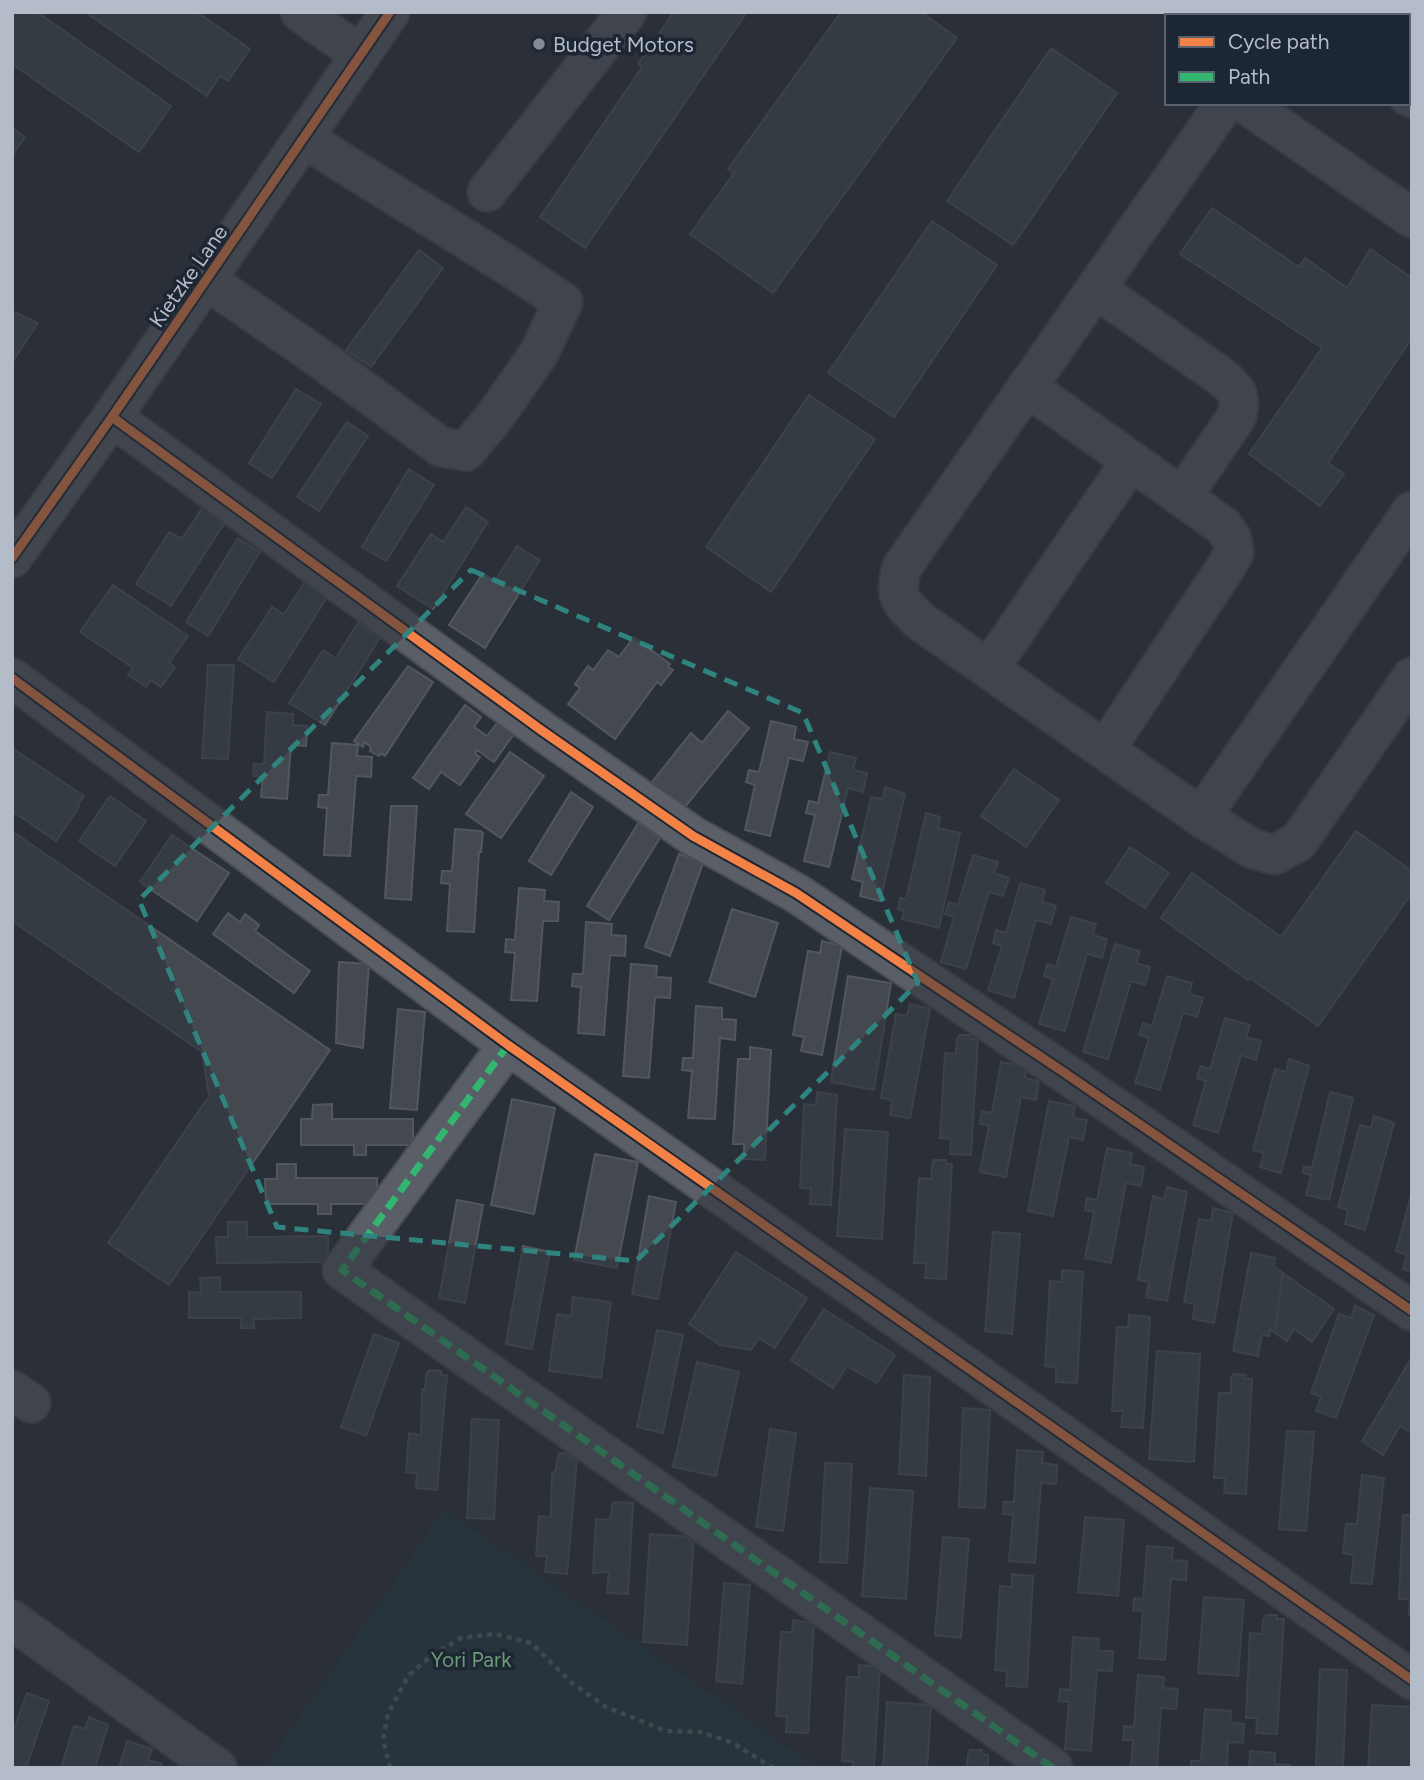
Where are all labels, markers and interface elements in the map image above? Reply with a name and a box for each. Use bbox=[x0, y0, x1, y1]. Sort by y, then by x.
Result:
legend bbox=[1165, 14, 1410, 105]
text: Cycle path bbox=[1228, 29, 1329, 54]
place label: Budget Motors bbox=[553, 32, 694, 57]
marker: Budget Motors bbox=[531, 36, 547, 52]
text: Path bbox=[1228, 64, 1270, 89]
street label: Kietzke Lane bbox=[144, 220, 232, 332]
park label: Yori Park bbox=[431, 1647, 512, 1672]

